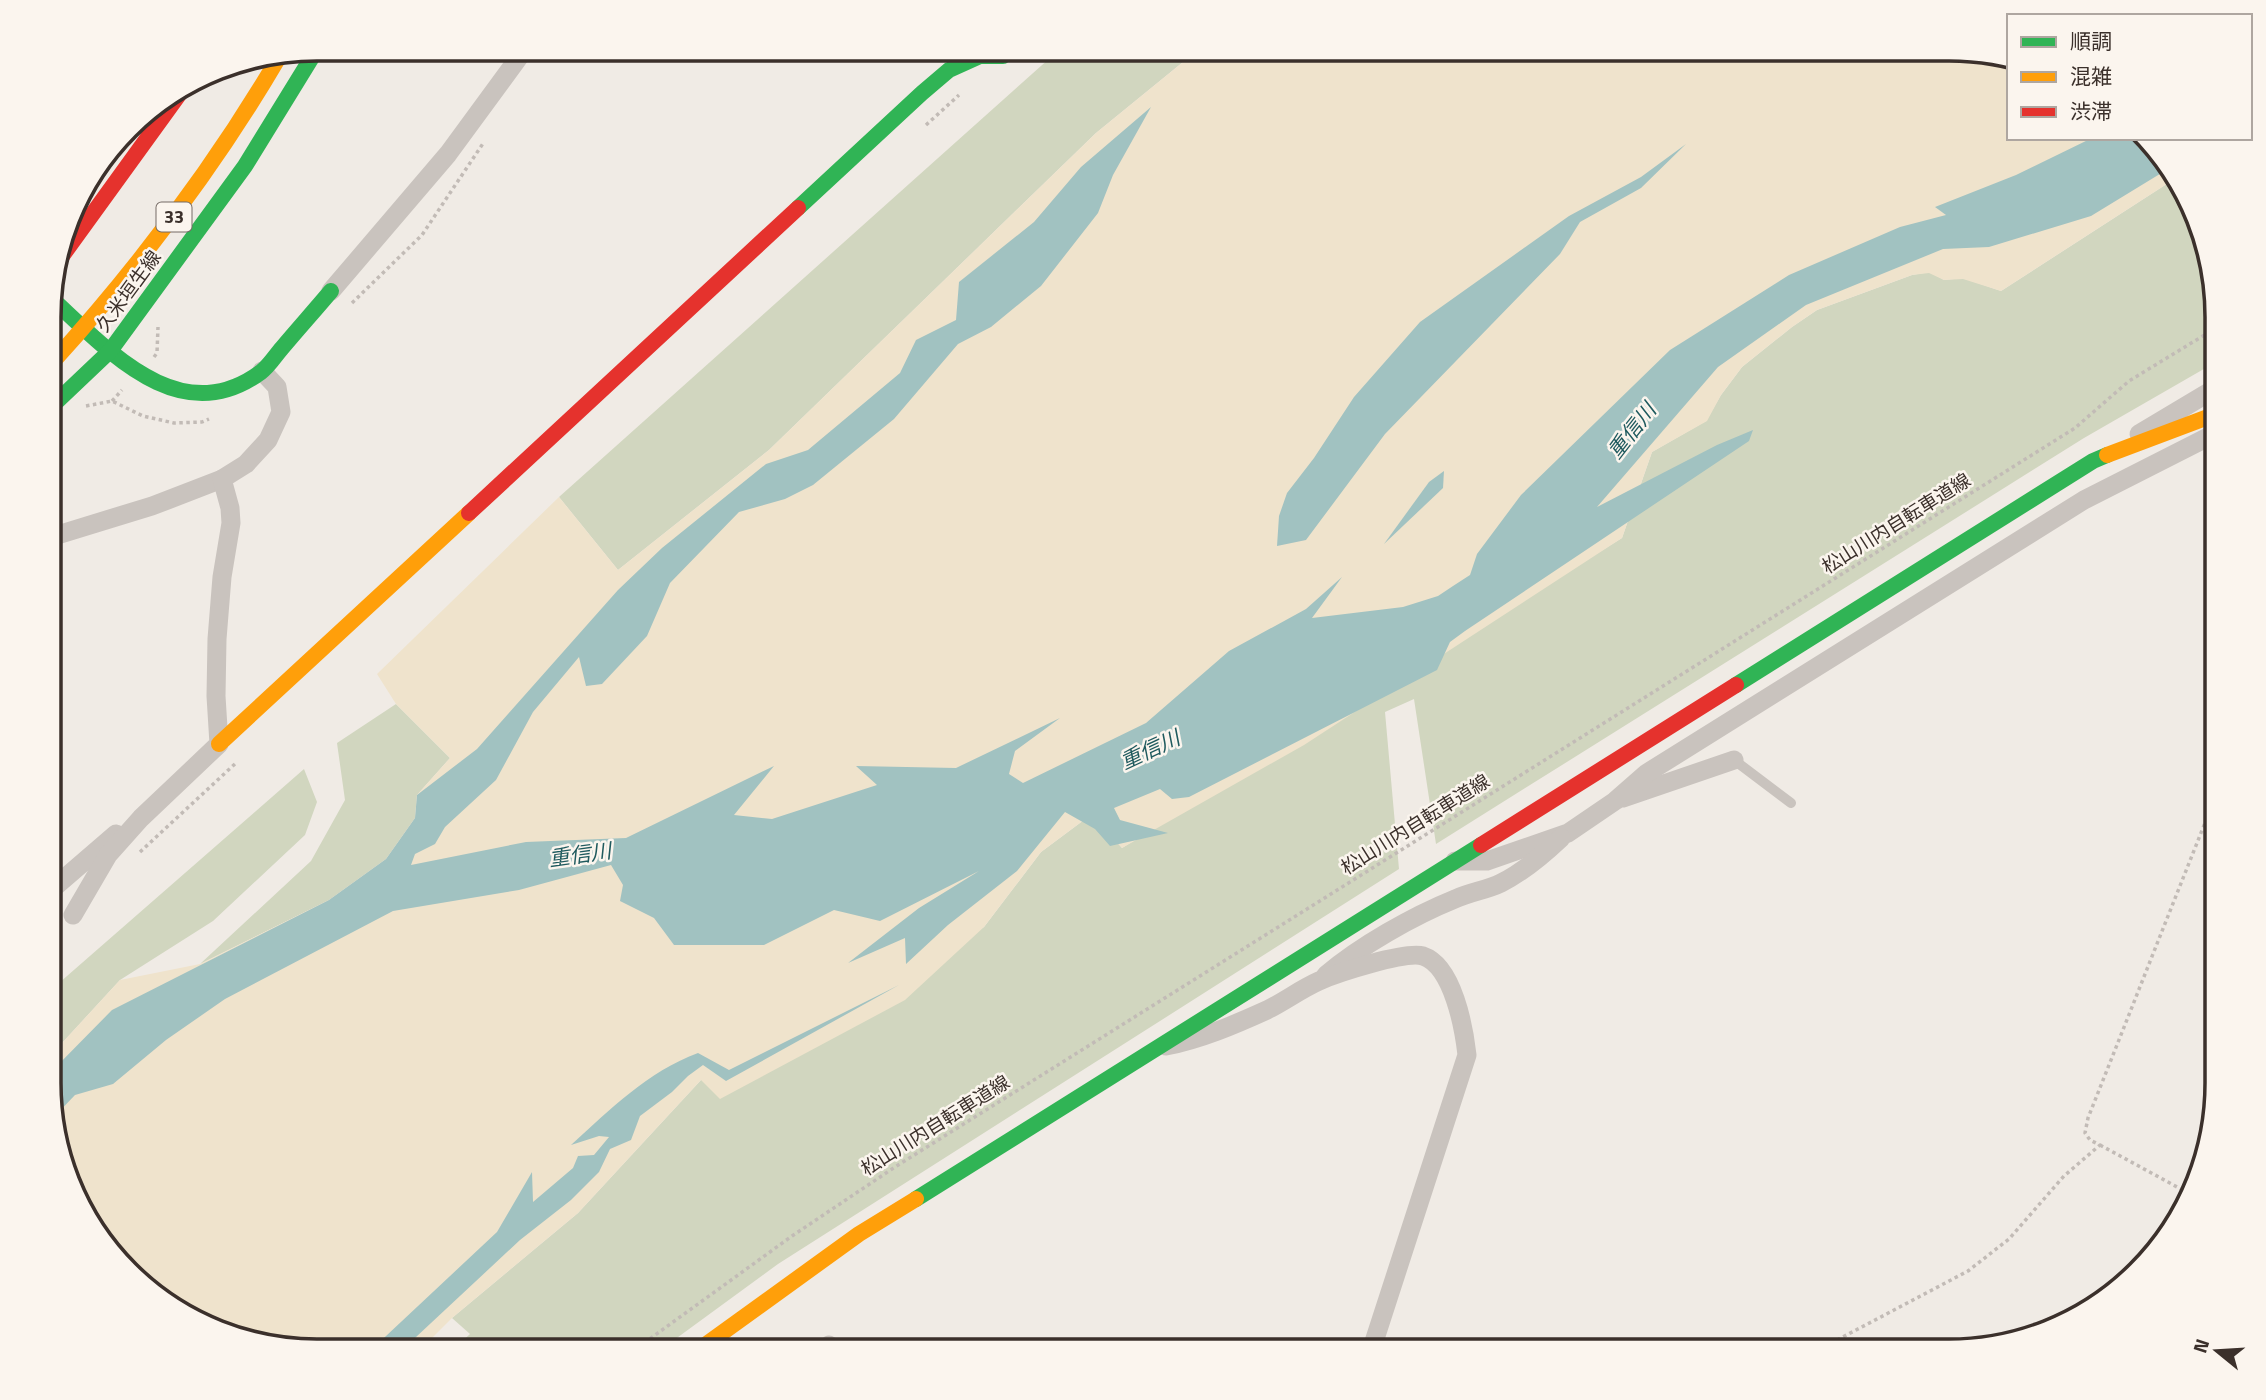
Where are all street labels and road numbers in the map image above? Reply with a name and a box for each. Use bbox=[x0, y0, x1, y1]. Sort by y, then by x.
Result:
road number: 33 bbox=[156, 202, 192, 232]
street label: 久米垣生線 bbox=[88, 244, 167, 338]
street label: 松山川内自転車道線 bbox=[1816, 465, 1976, 580]
street label: 松山川内自転車道線 bbox=[1335, 766, 1495, 881]
street label: 松山川内自転車道線 bbox=[855, 1067, 1015, 1182]

